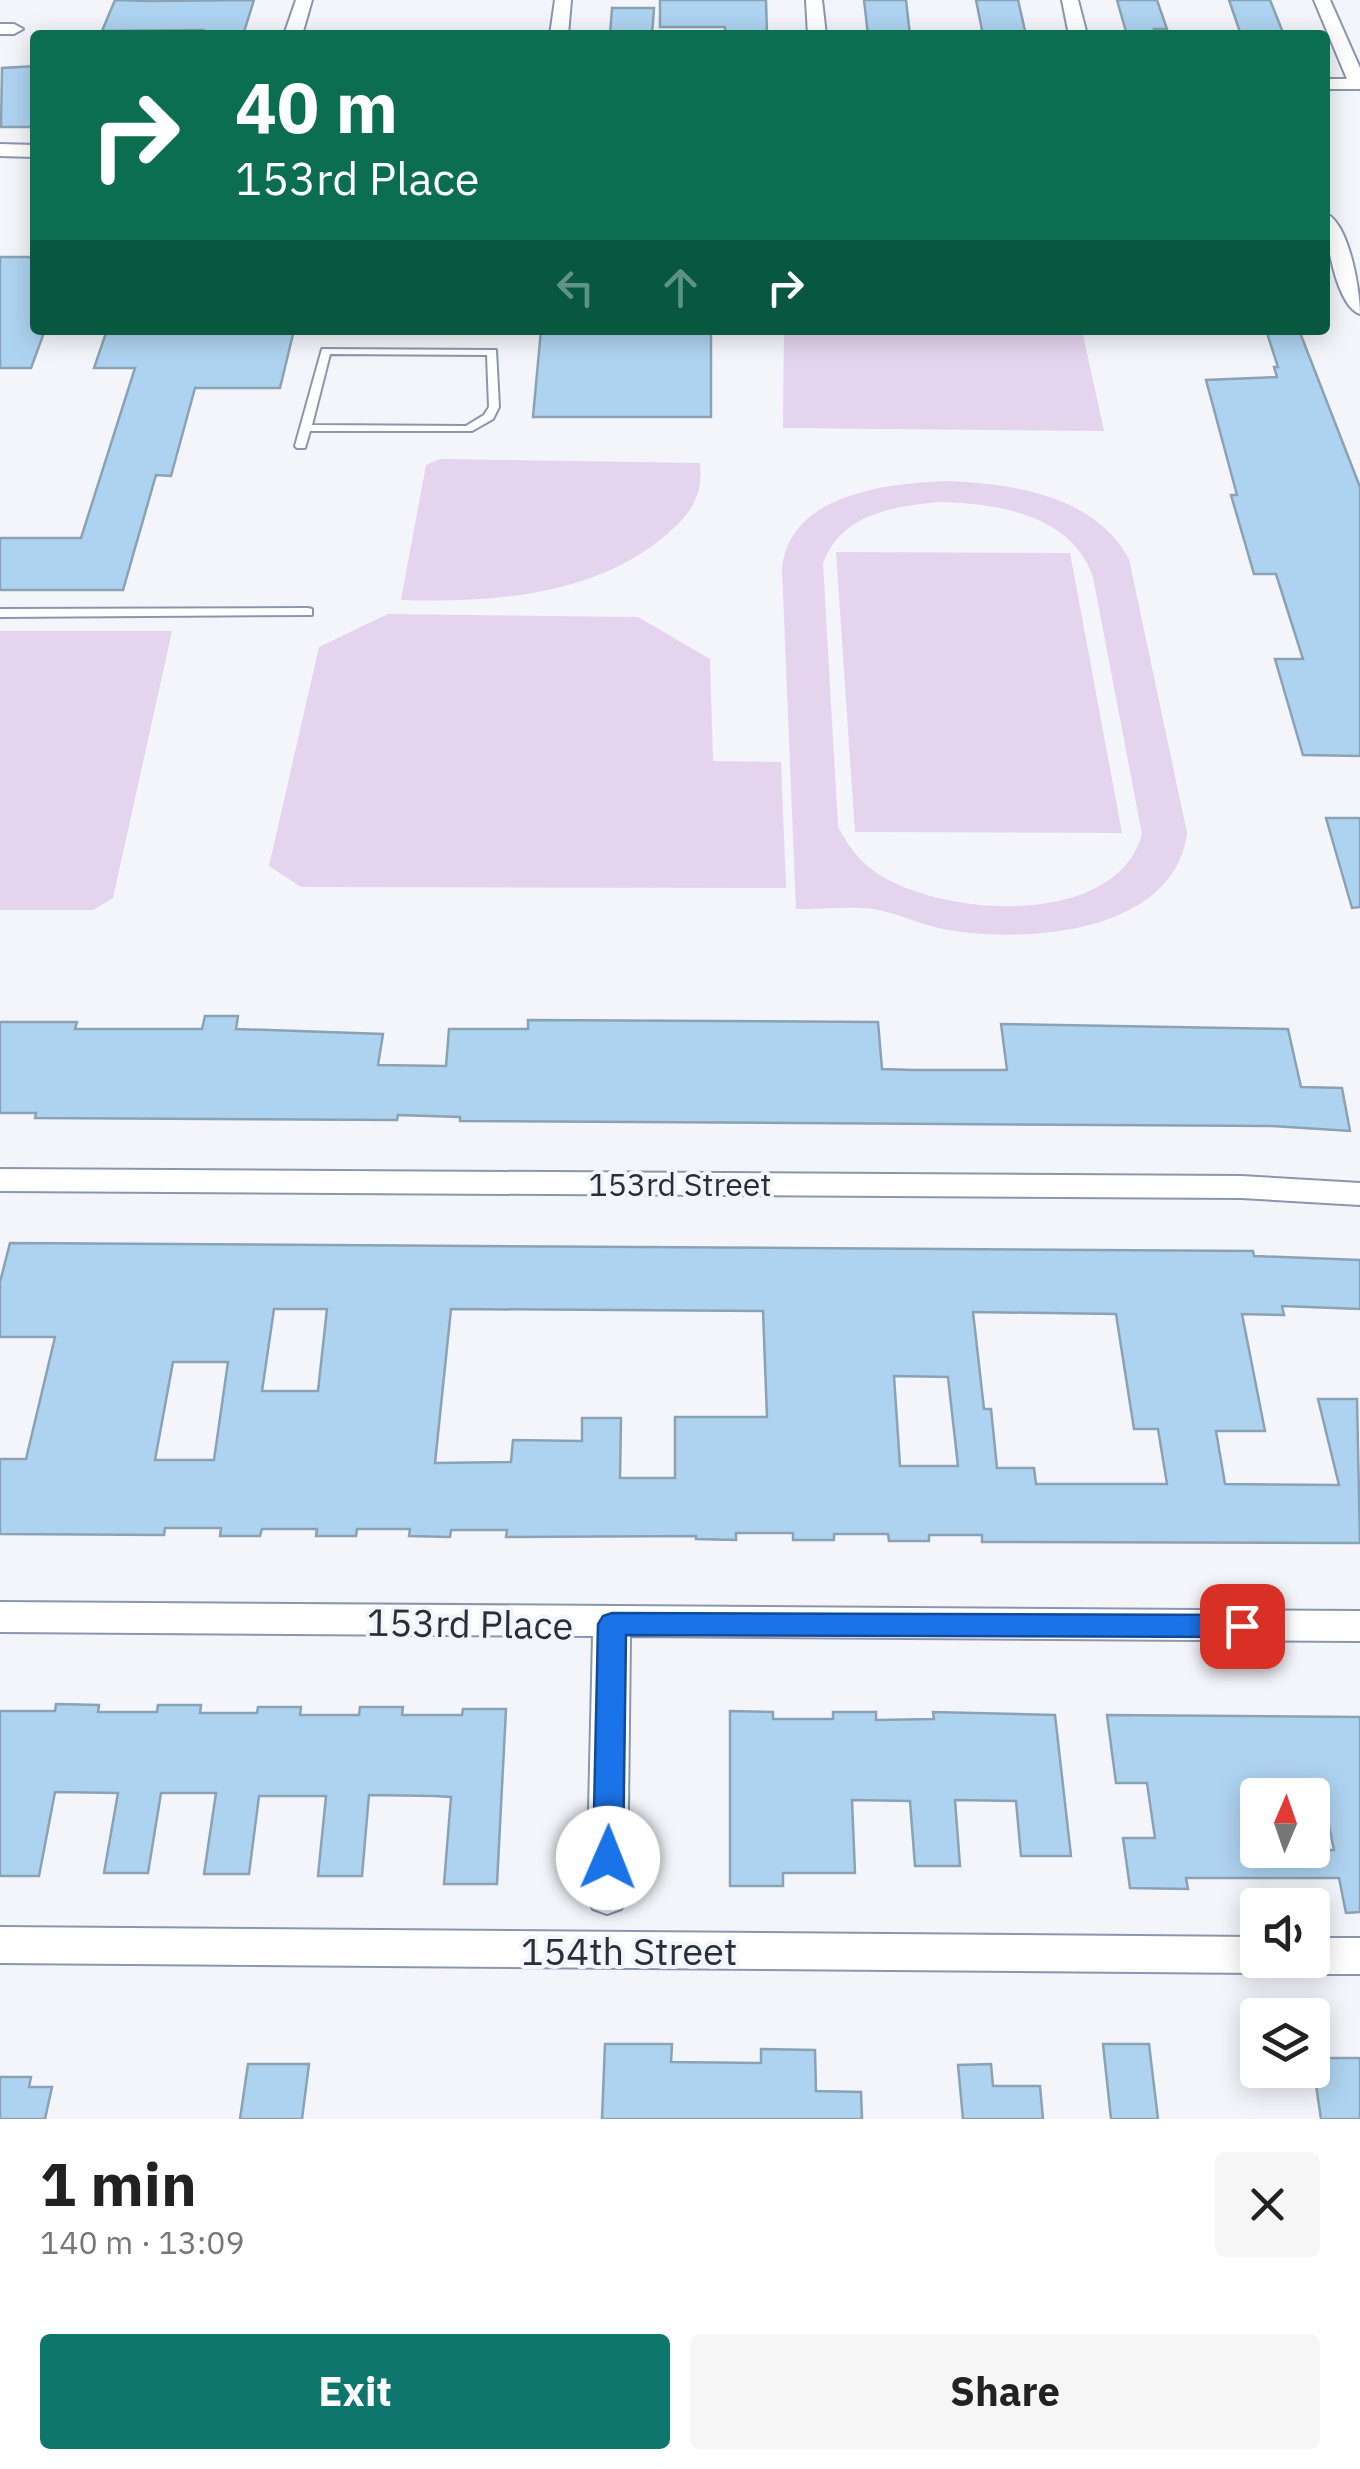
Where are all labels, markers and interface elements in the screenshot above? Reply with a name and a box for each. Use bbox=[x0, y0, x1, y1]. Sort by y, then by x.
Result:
text: 40 m bbox=[235, 61, 398, 152]
icon: right bbox=[70, 70, 200, 200]
text: 153rd Place bbox=[235, 149, 480, 207]
icon: left bbox=[548, 260, 603, 315]
icon: ahead bbox=[653, 260, 708, 315]
icon: right bbox=[758, 260, 813, 315]
street label: 153rd Street bbox=[588, 1163, 772, 1205]
pin bbox=[1200, 1584, 1285, 1669]
street label: 153rd Place bbox=[366, 1597, 574, 1649]
icon: arrive bbox=[1215, 1599, 1270, 1654]
north arrow bbox=[1240, 1778, 1330, 1868]
map controls bbox=[1240, 1778, 1330, 2088]
position arrow bbox=[556, 1806, 660, 1910]
button: sound bbox=[1240, 1888, 1330, 1978]
street label: 154th Street bbox=[521, 1926, 737, 1975]
button: layers bbox=[1240, 1998, 1330, 2088]
text: 1 min bbox=[40, 2144, 197, 2223]
button: close bbox=[1215, 2152, 1320, 2257]
text: 140 m · 13:09 bbox=[40, 2221, 245, 2263]
button: Exit bbox=[40, 2334, 670, 2449]
button: Share bbox=[690, 2334, 1320, 2449]

